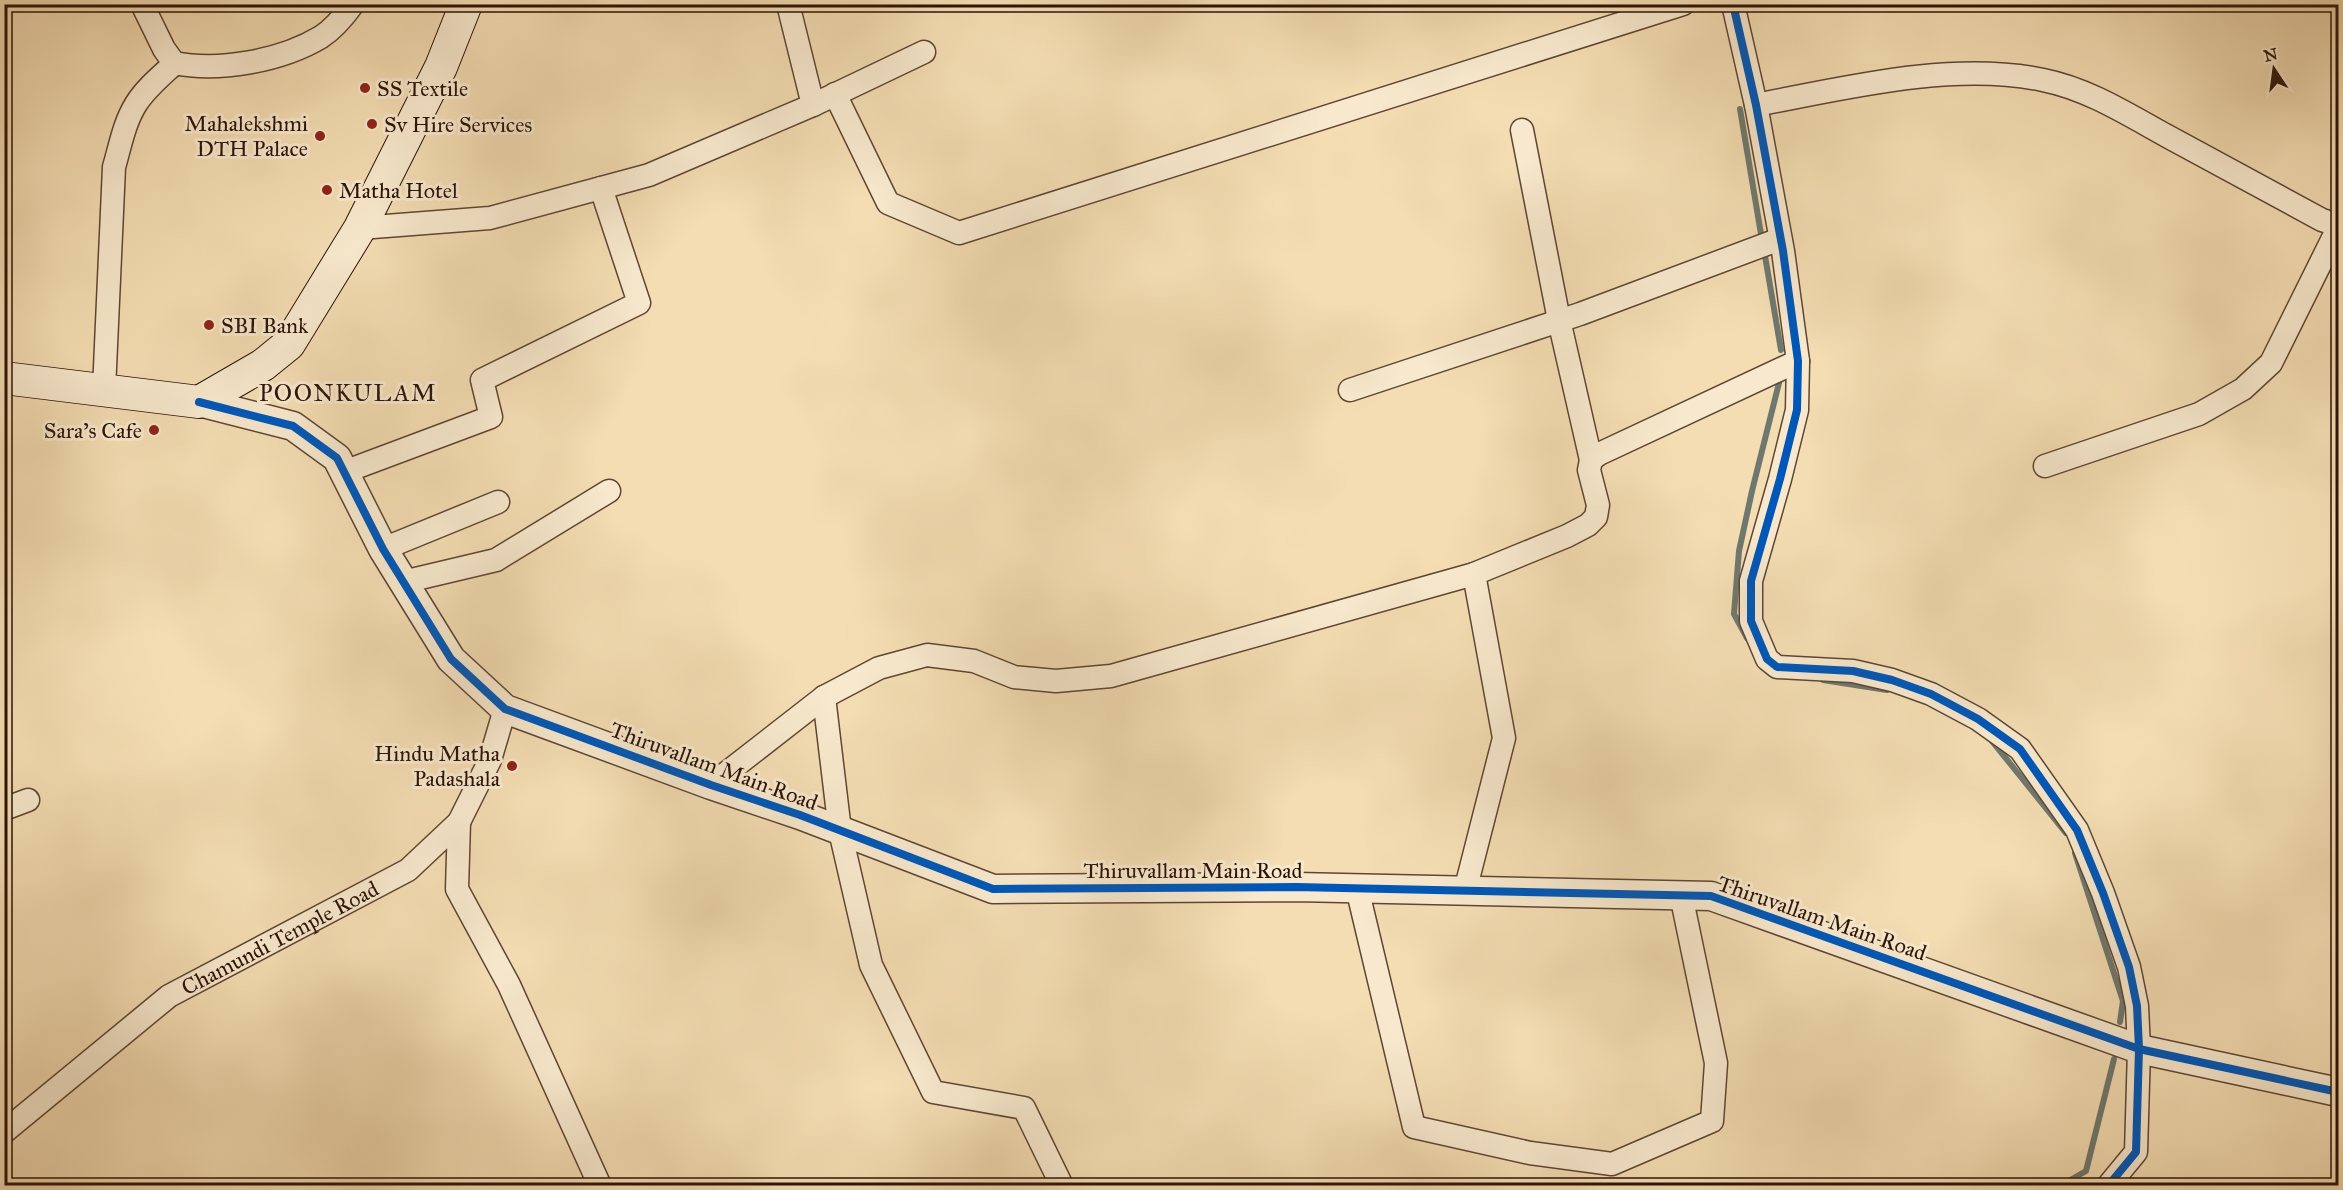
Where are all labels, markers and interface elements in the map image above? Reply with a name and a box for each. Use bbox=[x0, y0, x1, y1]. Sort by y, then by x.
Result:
north arrow bbox=[2244, 39, 2304, 99]
text: N bbox=[2262, 44, 2280, 66]
place label: SS Textile bbox=[377, 75, 468, 102]
marker: SS Textile bbox=[358, 81, 372, 95]
place label: Mahalekshmi DTH Palace bbox=[185, 110, 308, 162]
place label: Sv Hire Services bbox=[384, 111, 532, 138]
marker: Sv Hire Services bbox=[365, 117, 379, 131]
marker: Mahalekshmi DTH Palace bbox=[313, 129, 327, 143]
place label: Matha Hotel bbox=[339, 177, 458, 204]
marker: Matha Hotel bbox=[320, 183, 334, 197]
place label: SBI Bank bbox=[221, 312, 309, 339]
marker: SBI Bank bbox=[202, 318, 216, 332]
district label: POONKULAM bbox=[259, 378, 437, 408]
place label: Sara's Cafe bbox=[44, 417, 142, 444]
marker: Sara's Cafe bbox=[147, 423, 161, 437]
street label: Thiruvallam Main Road bbox=[606, 716, 822, 816]
place label: Hindu Matha Padashala bbox=[374, 740, 501, 792]
marker: Hindu Matha Padashala bbox=[505, 759, 519, 773]
street label: Thiruvallam Main Road bbox=[1083, 857, 1303, 884]
street label: Thiruvallam Main Road bbox=[1714, 870, 1930, 966]
street label: Chamundi Temple Road bbox=[177, 875, 383, 1001]

